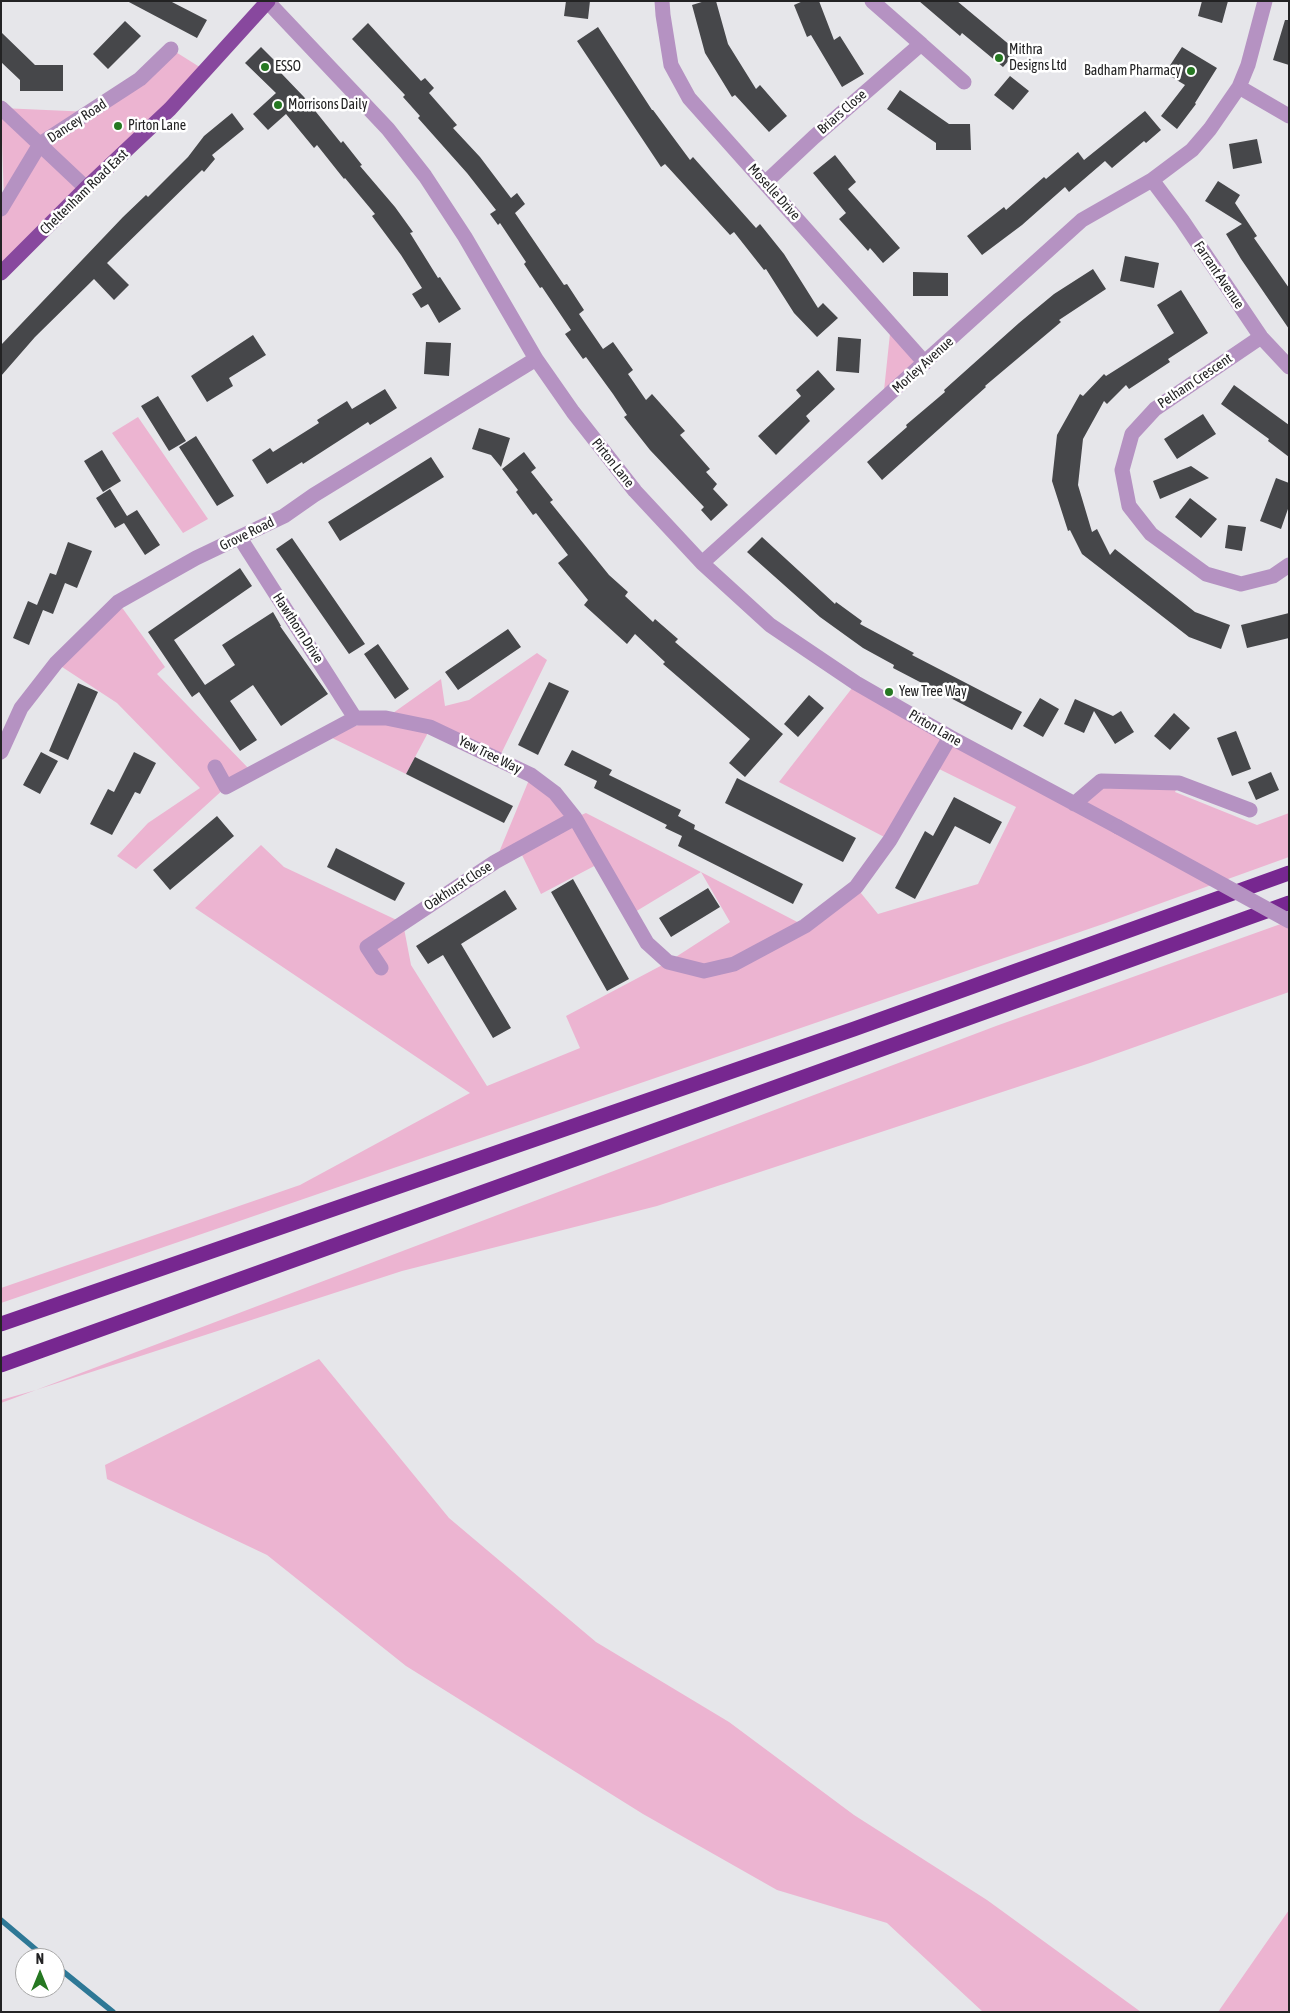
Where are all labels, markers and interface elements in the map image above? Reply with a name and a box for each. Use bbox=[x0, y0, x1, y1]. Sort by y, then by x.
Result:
place label: Mithra Designs Ltd bbox=[1009, 42, 1067, 74]
marker: Mithra Designs Ltd bbox=[993, 52, 1005, 64]
place label: ESSO bbox=[275, 59, 301, 75]
marker: ESSO bbox=[259, 61, 271, 73]
place label: Badham Pharmacy bbox=[1084, 63, 1181, 79]
marker: Badham Pharmacy bbox=[1185, 65, 1197, 77]
street label: Briars Close bbox=[814, 86, 870, 138]
street label: Dancey Road bbox=[44, 96, 110, 146]
place label: Morrisons Daily bbox=[288, 97, 368, 113]
marker: Morrisons Daily bbox=[272, 99, 284, 111]
place label: Pirton Lane bbox=[128, 118, 186, 134]
marker: Pirton Lane bbox=[112, 120, 124, 132]
street label: Cheltenham Road East bbox=[37, 146, 131, 238]
street label: Moselle Drive bbox=[744, 160, 804, 224]
street label: Farrant Avenue bbox=[1190, 238, 1248, 312]
street label: Morley Avenue bbox=[889, 333, 957, 397]
street label: Pelham Crescent bbox=[1155, 350, 1235, 412]
street label: Pirton Lane bbox=[588, 435, 638, 491]
street label: Grove Road bbox=[217, 514, 277, 554]
street label: Hawthorn Drive bbox=[269, 590, 327, 666]
place label: Yew Tree Way bbox=[899, 684, 967, 700]
marker: Yew Tree Way bbox=[883, 686, 895, 698]
street label: Pirton Lane bbox=[906, 706, 964, 750]
street label: Yew Tree Way bbox=[456, 733, 524, 777]
street label: Oakhurst Close bbox=[421, 858, 495, 914]
north arrow bbox=[15, 1948, 65, 1998]
text: N bbox=[36, 1951, 44, 1967]

